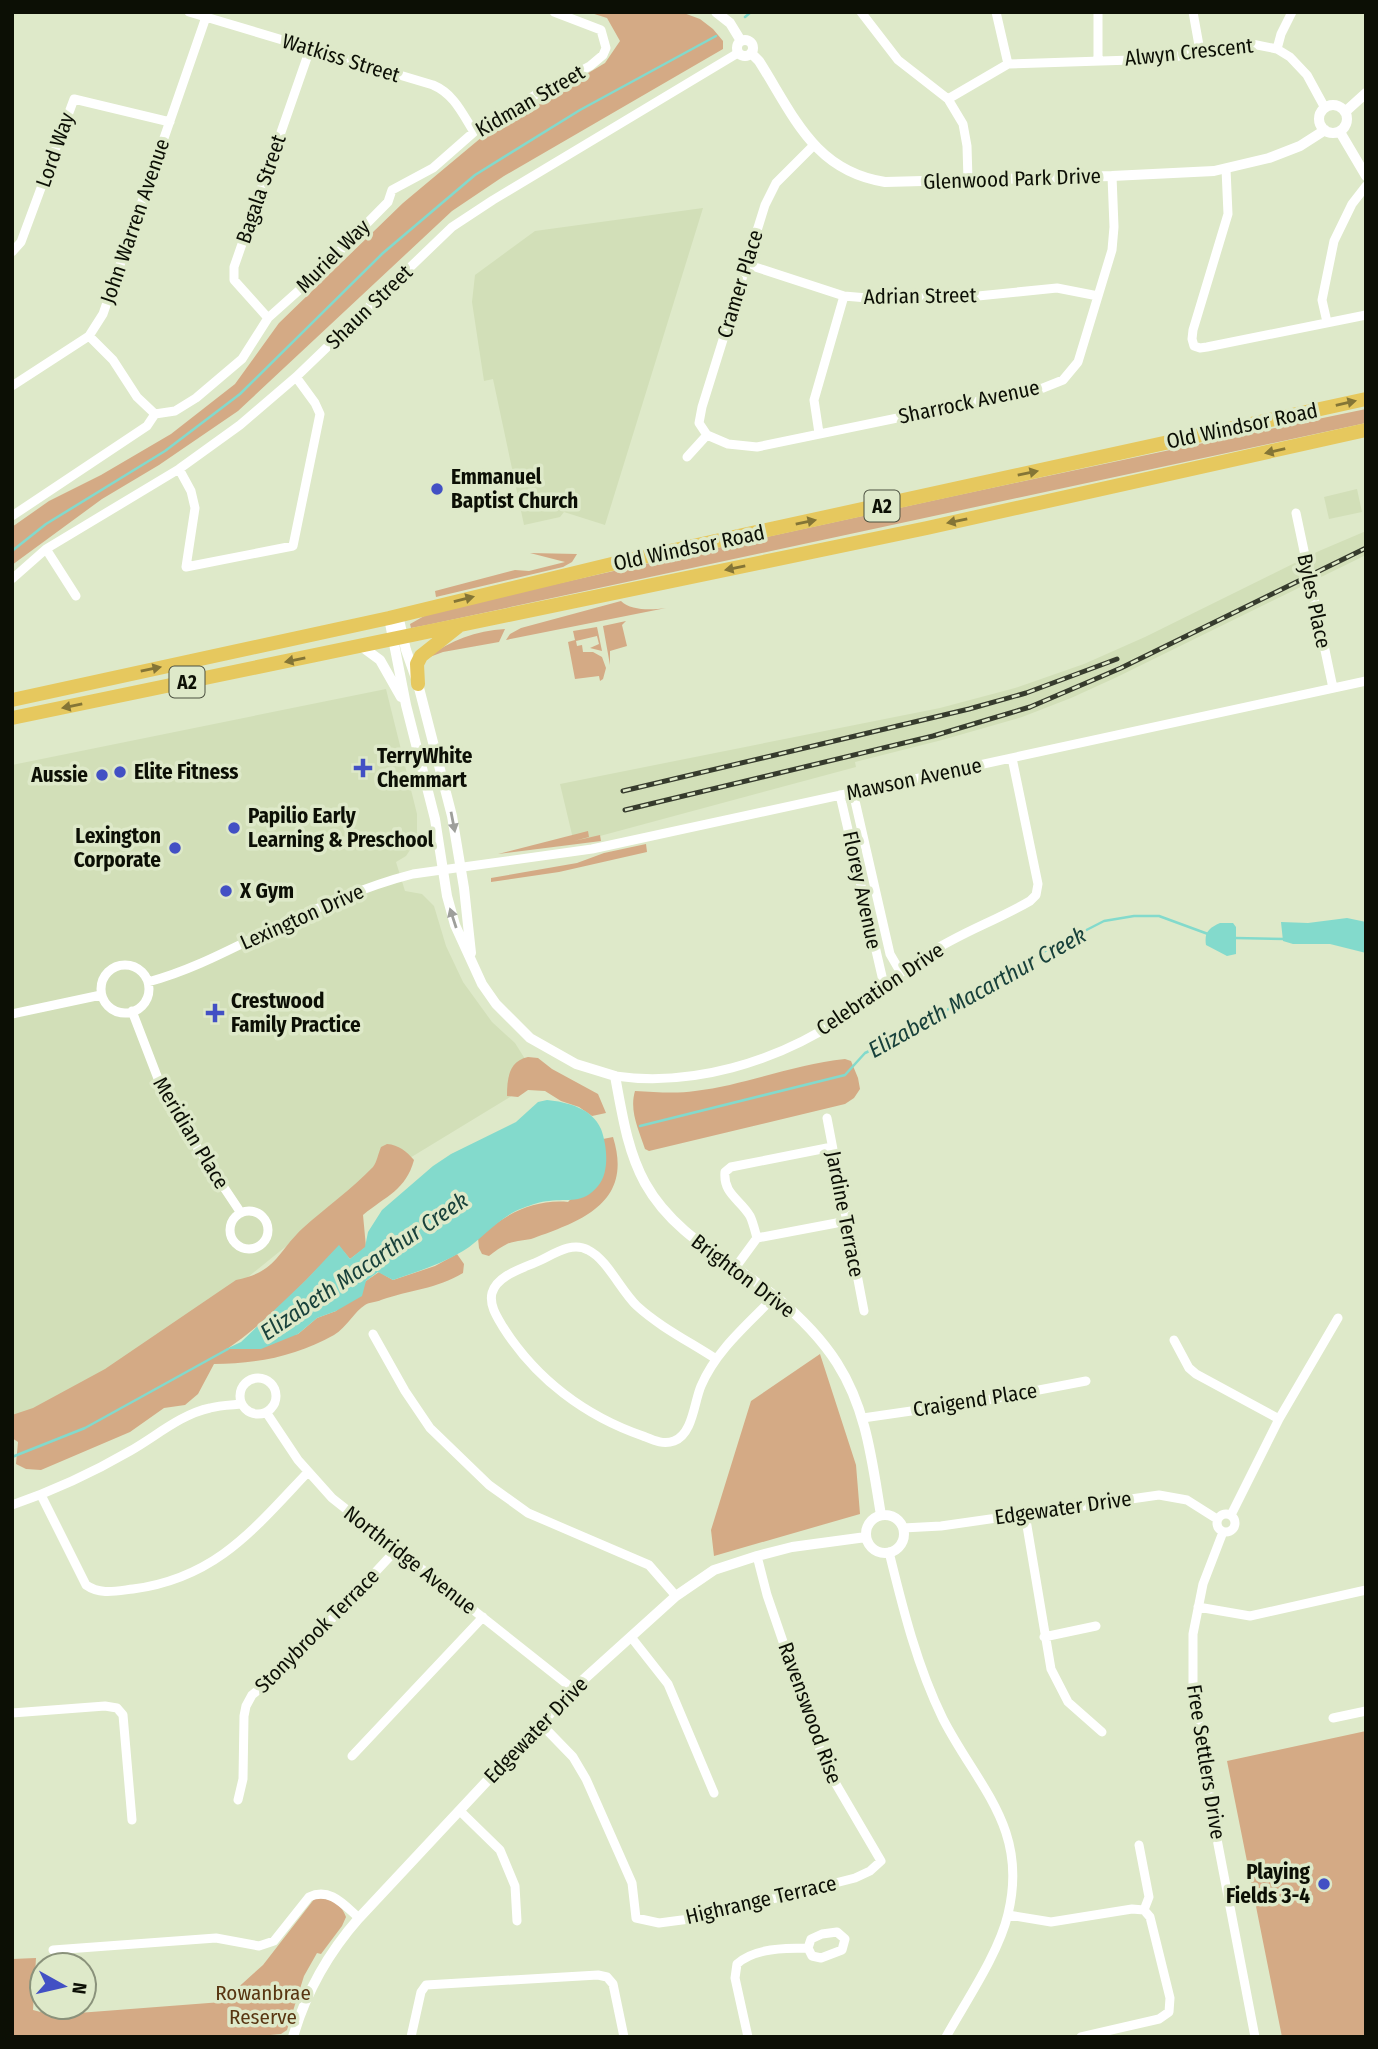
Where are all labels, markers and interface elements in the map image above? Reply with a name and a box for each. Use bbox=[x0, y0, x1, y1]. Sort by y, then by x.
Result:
street label: Watkiss Street bbox=[279, 28, 403, 88]
street label: Alwyn Crescent bbox=[1123, 32, 1255, 72]
street label: Kidman Street bbox=[471, 59, 589, 143]
street label: Lord Way bbox=[30, 109, 80, 191]
street label: Bagala Street bbox=[230, 131, 292, 247]
street label: John Warren Avenue bbox=[95, 135, 175, 307]
street label: Glenwood Park Drive bbox=[923, 163, 1101, 195]
street label: Muriel Way bbox=[291, 213, 376, 298]
street label: Cramer Place bbox=[711, 227, 769, 341]
street label: Shaun Street bbox=[320, 259, 418, 355]
street label: Adrian Street bbox=[863, 282, 977, 310]
street label: Sharrock Avenue bbox=[896, 374, 1042, 430]
street label: Old Windsor Road bbox=[1164, 397, 1320, 455]
one-way arrow bbox=[1335, 397, 1357, 408]
one-way arrow bbox=[1264, 445, 1286, 456]
place label: Emmanuel Baptist Church bbox=[451, 464, 578, 514]
one-way arrow bbox=[1017, 468, 1039, 479]
marker: Emmanuel Baptist Church bbox=[429, 481, 445, 497]
road number: A2 bbox=[864, 491, 900, 522]
one-way arrow bbox=[946, 516, 968, 527]
one-way arrow bbox=[795, 517, 817, 528]
street label: Old Windsor Road bbox=[611, 519, 767, 577]
street label: Byles Place bbox=[1291, 551, 1337, 651]
one-way arrow bbox=[724, 563, 746, 574]
one-way arrow bbox=[453, 593, 475, 604]
one-way arrow bbox=[284, 654, 306, 665]
one-way arrow bbox=[140, 664, 162, 675]
road number: A2 bbox=[170, 666, 204, 698]
one-way arrow bbox=[61, 701, 83, 712]
place label: TerryWhite Chemmart bbox=[377, 743, 473, 793]
street label: Mawson Avenue bbox=[844, 752, 984, 806]
place label: Elite Fitness bbox=[134, 759, 238, 785]
marker: TerryWhite Chemmart bbox=[355, 760, 371, 776]
place label: Aussie bbox=[30, 762, 88, 788]
marker: Elite Fitness bbox=[112, 764, 128, 780]
marker: Aussie bbox=[94, 767, 110, 783]
place label: Papilio Early Learning & Preschool bbox=[248, 803, 434, 853]
one-way arrow bbox=[447, 811, 458, 833]
marker: Papilio Early Learning & Preschool bbox=[226, 820, 242, 836]
place label: Lexington Corporate bbox=[74, 823, 161, 873]
street label: Florey Avenue bbox=[837, 829, 887, 951]
marker: Lexington Corporate bbox=[167, 840, 183, 856]
street label: Lexington Drive bbox=[236, 878, 368, 956]
place label: X Gym bbox=[239, 878, 294, 904]
marker: X Gym bbox=[218, 883, 234, 899]
one-way arrow bbox=[448, 907, 458, 928]
water label: Elizabeth Macarthur Creek bbox=[863, 920, 1091, 1064]
street label: Celebration Drive bbox=[811, 937, 949, 1041]
place label: Crestwood Family Practice bbox=[231, 988, 361, 1038]
marker: Crestwood Family Practice bbox=[205, 1003, 225, 1023]
street label: Meridian Place bbox=[147, 1072, 235, 1194]
street label: Jardine Terrace bbox=[820, 1149, 870, 1279]
water label: Elizabeth Macarthur Creek bbox=[255, 1186, 473, 1346]
street label: Brighton Drive bbox=[686, 1229, 800, 1323]
street label: Craigend Place bbox=[911, 1377, 1039, 1423]
street label: Edgewater Drive bbox=[993, 1486, 1133, 1530]
street label: Northridge Avenue bbox=[339, 1500, 481, 1620]
street label: Stonybrook Terrace bbox=[249, 1563, 385, 1699]
street label: Ravenswood Rise bbox=[772, 1639, 848, 1787]
street label: Edgewater Drive bbox=[479, 1671, 593, 1789]
street label: Free Settlers Drive bbox=[1181, 1683, 1231, 1841]
place label: Playing Fields 3-4 bbox=[1226, 1859, 1311, 1909]
street label: Highrange Terrace bbox=[683, 1870, 839, 1930]
marker: Playing Fields 3-4 bbox=[1316, 1876, 1332, 1892]
north arrow bbox=[28, 1951, 98, 2021]
park label: Rowanbrae Reserve bbox=[215, 1980, 311, 2030]
text: N bbox=[67, 1981, 92, 1996]

